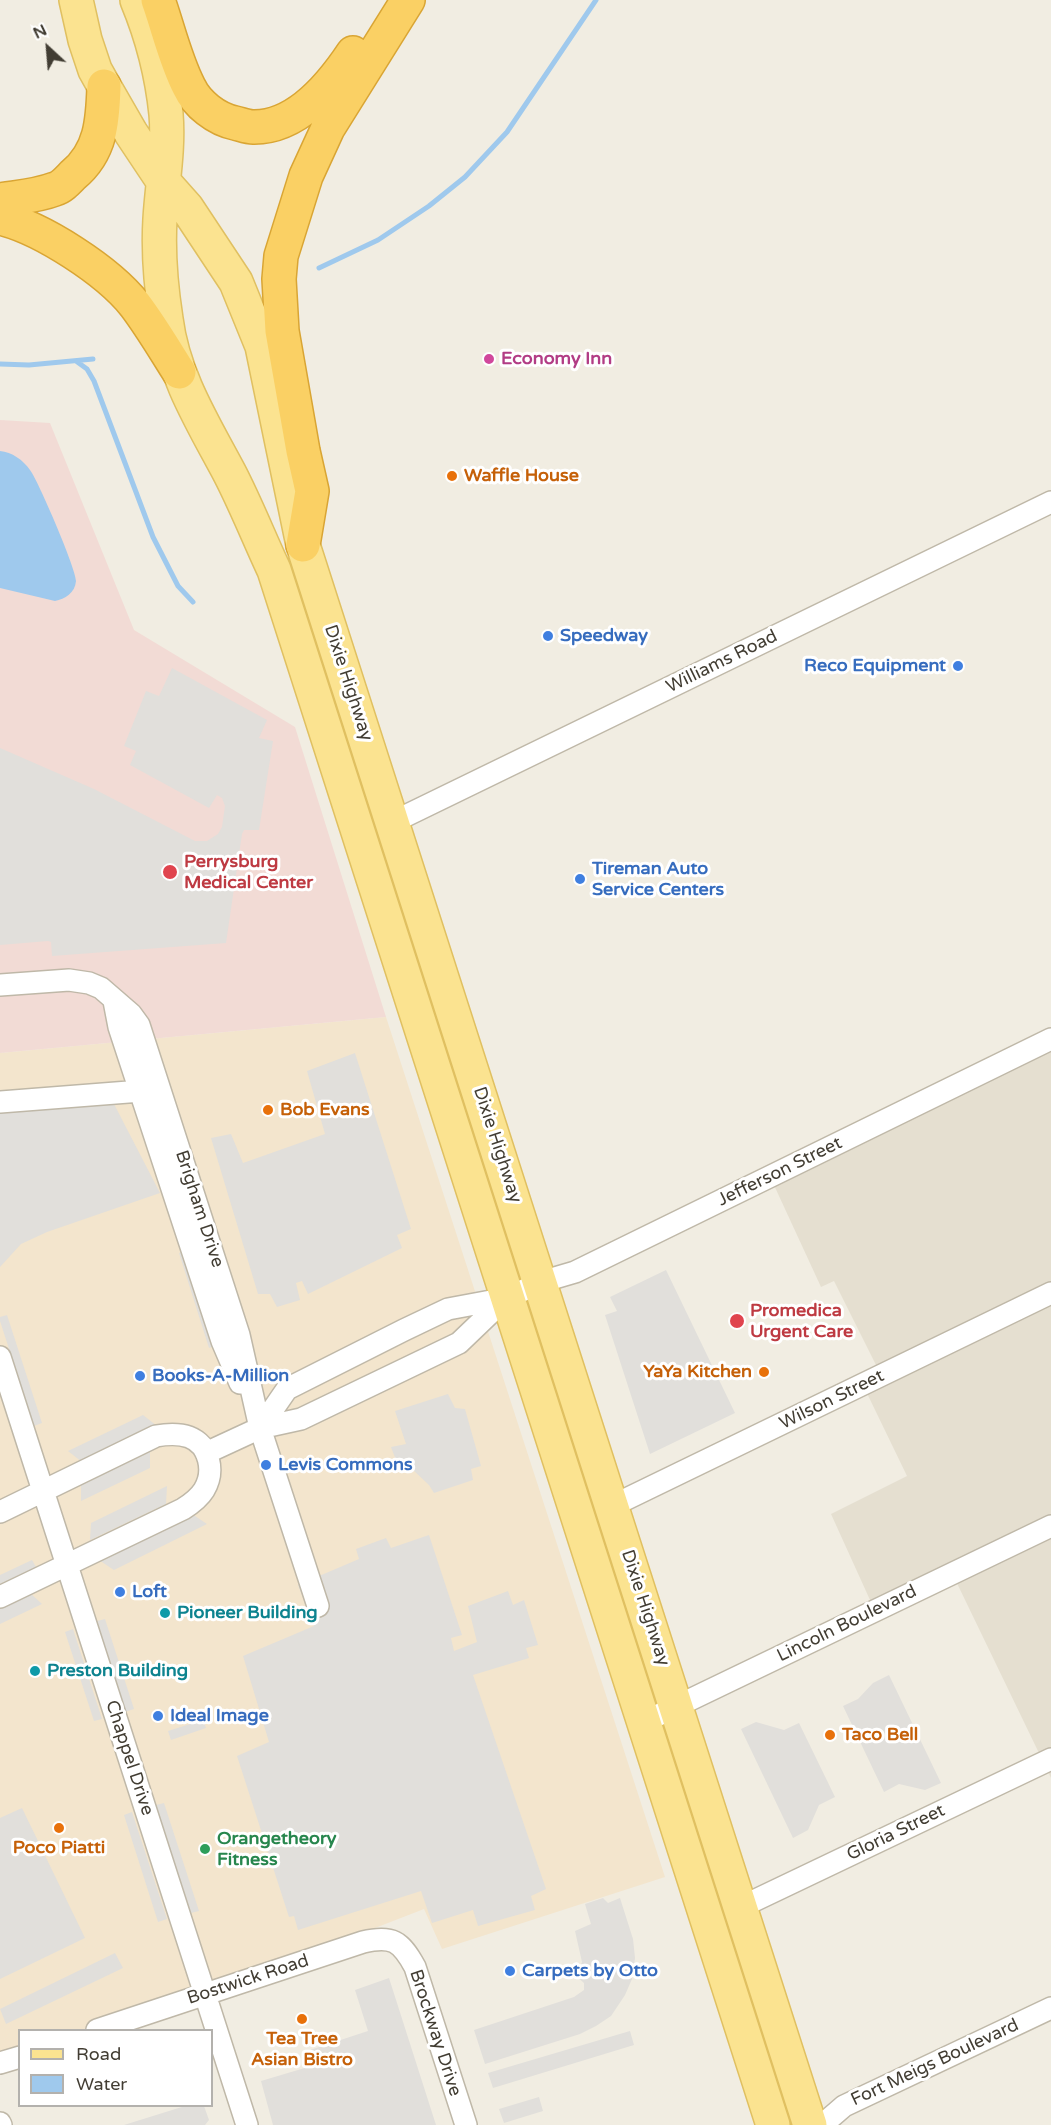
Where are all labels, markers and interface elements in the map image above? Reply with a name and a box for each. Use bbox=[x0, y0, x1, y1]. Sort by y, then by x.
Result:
north arrow bbox=[18, 18, 78, 78]
text: N bbox=[30, 20, 50, 44]
place label: Economy Inn bbox=[501, 348, 612, 370]
marker: Economy Inn bbox=[482, 352, 496, 366]
place label: Waffle House bbox=[464, 465, 579, 487]
marker: Waffle House bbox=[445, 469, 459, 483]
street label: Dixie Highway bbox=[319, 622, 377, 744]
place label: Speedway bbox=[560, 625, 648, 647]
street label: Williams Road bbox=[663, 626, 781, 698]
marker: Speedway bbox=[541, 629, 555, 643]
place label: Reco Equipment bbox=[804, 655, 946, 677]
marker: Reco Equipment bbox=[951, 659, 965, 673]
place label: Perrysburg Medical Center bbox=[184, 851, 313, 894]
place label: Tireman Auto Service Centers bbox=[592, 858, 724, 900]
marker: Perrysburg Medical Center bbox=[161, 863, 179, 881]
marker: Tireman Auto Service Centers bbox=[573, 872, 587, 886]
street label: Dixie Highway bbox=[468, 1084, 526, 1206]
place label: Bob Evans bbox=[280, 1099, 370, 1121]
marker: Bob Evans bbox=[261, 1103, 275, 1117]
street label: Jefferson Street bbox=[714, 1133, 846, 1211]
street label: Brigham Drive bbox=[170, 1148, 228, 1270]
place label: Promedica Urgent Care bbox=[750, 1300, 853, 1342]
marker: Promedica Urgent Care bbox=[728, 1312, 746, 1330]
place label: YaYa Kitchen bbox=[643, 1361, 752, 1383]
place label: Books-A-Million bbox=[152, 1365, 289, 1387]
marker: YaYa Kitchen bbox=[757, 1365, 771, 1379]
street label: Wilson Street bbox=[776, 1365, 888, 1435]
marker: Books-A-Million bbox=[133, 1369, 147, 1383]
place label: Levis Commons bbox=[278, 1454, 413, 1476]
marker: Levis Commons bbox=[259, 1458, 273, 1472]
street label: Dixie Highway bbox=[616, 1547, 674, 1669]
place label: Loft bbox=[132, 1581, 167, 1603]
street label: Lincoln Boulevard bbox=[774, 1581, 920, 1667]
marker: Loft bbox=[113, 1585, 127, 1599]
place label: Pioneer Building bbox=[177, 1602, 318, 1624]
marker: Pioneer Building bbox=[158, 1606, 172, 1620]
place label: Preston Building bbox=[47, 1660, 188, 1682]
marker: Preston Building bbox=[28, 1664, 42, 1678]
street label: Chappel Drive bbox=[100, 1698, 158, 1818]
place label: Ideal Image bbox=[170, 1705, 269, 1727]
marker: Ideal Image bbox=[151, 1709, 165, 1723]
place label: Taco Bell bbox=[842, 1724, 918, 1746]
marker: Taco Bell bbox=[823, 1728, 837, 1742]
street label: Gloria Street bbox=[843, 1800, 949, 1866]
marker: Poco Piatti bbox=[52, 1821, 66, 1835]
place label: Orangetheory Fitness bbox=[217, 1828, 337, 1870]
place label: Poco Piatti bbox=[13, 1837, 105, 1859]
marker: Orangetheory Fitness bbox=[198, 1842, 212, 1856]
street label: Bostwick Road bbox=[184, 1950, 312, 2010]
place label: Carpets by Otto bbox=[522, 1960, 658, 1982]
marker: Carpets by Otto bbox=[503, 1964, 517, 1978]
street label: Brockway Drive bbox=[404, 1967, 466, 2099]
marker: Tea Tree Asian Bistro bbox=[295, 2012, 309, 2026]
street label: Fort Meigs Boulevard bbox=[848, 2015, 1022, 2111]
place label: Tea Tree Asian Bistro bbox=[251, 2028, 353, 2070]
legend bbox=[18, 2029, 213, 2107]
text: Road bbox=[76, 2043, 121, 2065]
text: Water bbox=[76, 2073, 127, 2095]

